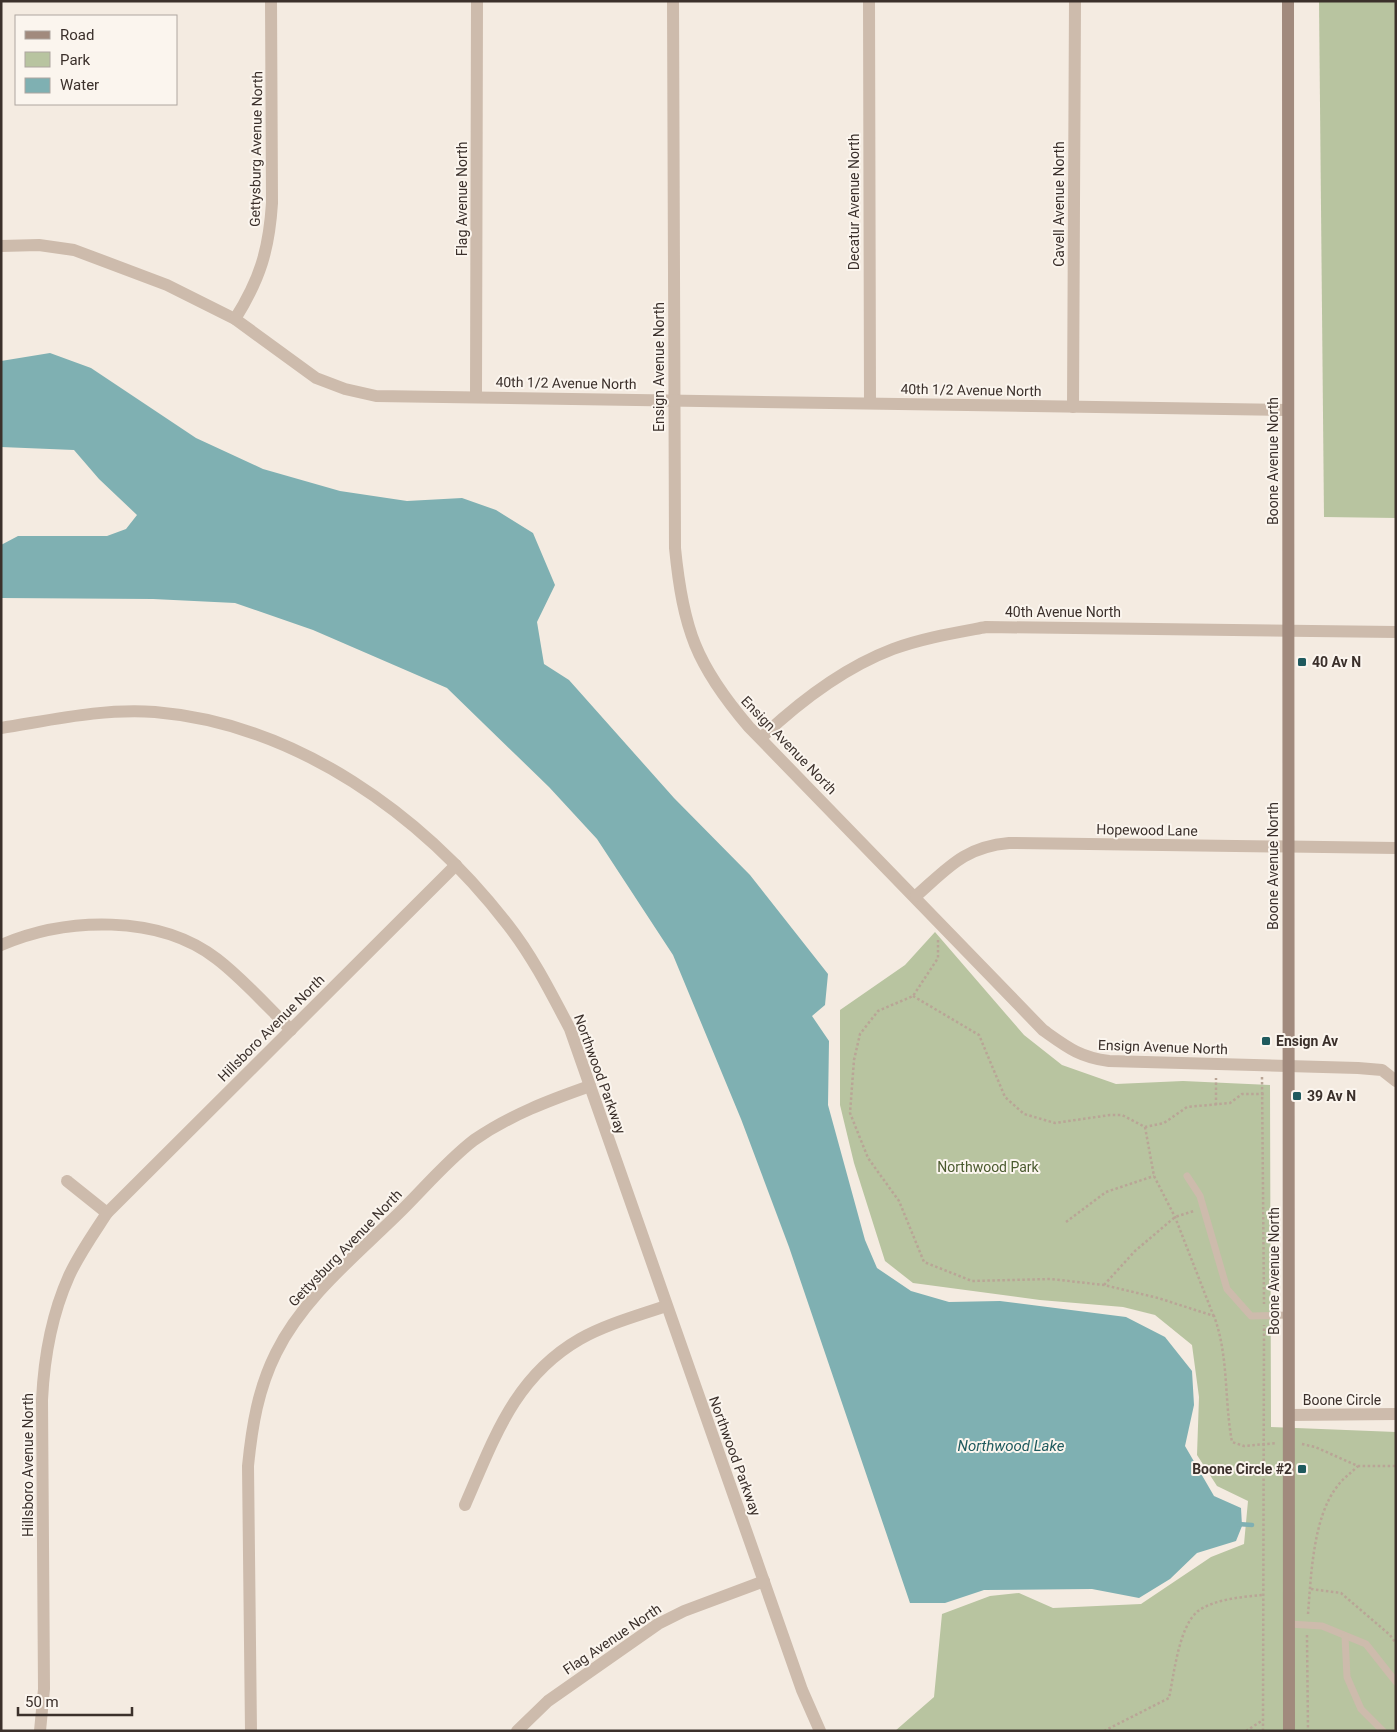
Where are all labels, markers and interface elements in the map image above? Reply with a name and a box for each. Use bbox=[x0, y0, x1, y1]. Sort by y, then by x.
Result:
legend bbox=[15, 15, 178, 105]
text: Road bbox=[60, 26, 94, 44]
text: Park bbox=[60, 51, 91, 69]
street label: Gettysburg Avenue North bbox=[247, 71, 265, 227]
text: Water bbox=[60, 76, 99, 94]
street label: Decatur Avenue North bbox=[846, 134, 862, 270]
street label: Cavell Avenue North bbox=[1051, 141, 1067, 267]
street label: Flag Avenue North bbox=[454, 142, 470, 256]
street label: Ensign Avenue North bbox=[651, 302, 667, 432]
street label: 40th 1/2 Avenue North bbox=[495, 374, 637, 392]
street label: 40th 1/2 Avenue North bbox=[900, 381, 1042, 399]
street label: Boone Avenue North bbox=[1265, 397, 1281, 525]
street label: 40th Avenue North bbox=[1005, 604, 1121, 620]
place label: 40 Av N bbox=[1312, 654, 1361, 670]
marker: 40 Av N bbox=[1296, 656, 1308, 668]
street label: Ensign Avenue North bbox=[738, 693, 840, 797]
street label: Boone Avenue North bbox=[1265, 802, 1281, 930]
street label: Hopewood Lane bbox=[1096, 821, 1198, 839]
street label: Hillsboro Avenue North bbox=[214, 971, 328, 1085]
street label: Northwood Parkway bbox=[571, 1012, 629, 1136]
place label: Ensign Av bbox=[1276, 1033, 1338, 1049]
marker: Ensign Av bbox=[1260, 1035, 1272, 1047]
street label: Ensign Avenue North bbox=[1098, 1037, 1228, 1057]
place label: 39 Av N bbox=[1307, 1088, 1356, 1104]
marker: 39 Av N bbox=[1291, 1090, 1303, 1102]
park label: Northwood Park bbox=[937, 1159, 1040, 1175]
street label: Gettysburg Avenue North bbox=[285, 1186, 405, 1310]
street label: Boone Avenue North bbox=[1266, 1207, 1282, 1335]
street label: Boone Circle bbox=[1303, 1392, 1381, 1408]
street label: Hillsboro Avenue North bbox=[20, 1393, 36, 1537]
street label: Northwood Parkway bbox=[706, 1394, 764, 1518]
water label: Northwood Lake bbox=[958, 1437, 1065, 1455]
place label: Boone Circle #2 bbox=[1192, 1461, 1292, 1477]
marker: Boone Circle #2 bbox=[1296, 1463, 1308, 1475]
street label: Flag Avenue North bbox=[560, 1600, 664, 1678]
scale bar bbox=[18, 1684, 131, 1716]
text: 50 m bbox=[25, 1693, 59, 1711]

